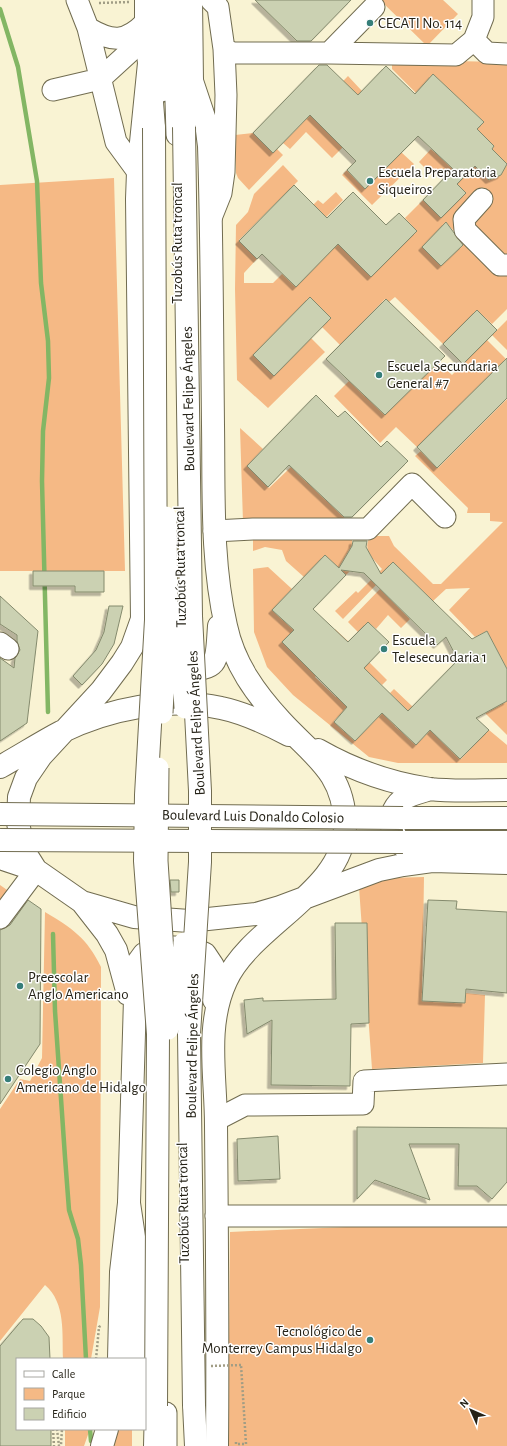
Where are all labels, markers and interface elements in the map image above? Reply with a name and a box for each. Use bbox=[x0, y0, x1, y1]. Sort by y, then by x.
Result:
place label: CECATI No. 114 bbox=[378, 16, 462, 31]
marker: CECATI No. 114 bbox=[365, 18, 375, 28]
place label: Escuela Preparatoria Siqueiros bbox=[378, 165, 497, 197]
marker: Escuela Preparatoria Siqueiros bbox=[365, 176, 375, 186]
street label: Tuzobús Ruta troncal bbox=[170, 182, 185, 304]
street label: Boulevard Felipe Ángeles bbox=[178, 326, 197, 472]
place label: Escuela Secundaria General #7 bbox=[387, 359, 498, 391]
marker: Escuela Secundaria General #7 bbox=[374, 370, 384, 380]
street label: Tuzobús Ruta troncal bbox=[172, 506, 189, 628]
place label: Escuela Telesecundaria 1 bbox=[392, 633, 487, 665]
marker: Escuela Telesecundaria 1 bbox=[379, 644, 389, 654]
street label: Boulevard Felipe Ángeles bbox=[183, 650, 208, 796]
street label: Boulevard Luis Donaldo Colosio bbox=[162, 807, 344, 826]
place label: Preescolar Anglo Americano bbox=[28, 970, 129, 1002]
street label: Boulevard Felipe Ángeles bbox=[182, 973, 201, 1119]
marker: Preescolar Anglo Americano bbox=[15, 981, 25, 991]
place label: Colegio Anglo Americano de Hidalgo bbox=[16, 1063, 146, 1095]
marker: Colegio Anglo Americano de Hidalgo bbox=[3, 1074, 13, 1084]
street label: Tuzobús Ruta troncal bbox=[175, 1142, 192, 1264]
place label: Tecnológico de Monterrey Campus Hidalgo bbox=[202, 1324, 362, 1356]
marker: Tecnológico de Monterrey Campus Hidalgo bbox=[365, 1335, 375, 1345]
legend bbox=[16, 1358, 146, 1430]
text: Calle bbox=[52, 1368, 75, 1380]
text: Parque bbox=[52, 1388, 85, 1400]
north arrow bbox=[451, 1390, 491, 1430]
text: N bbox=[458, 1397, 471, 1410]
text: Edificio bbox=[52, 1408, 87, 1420]

